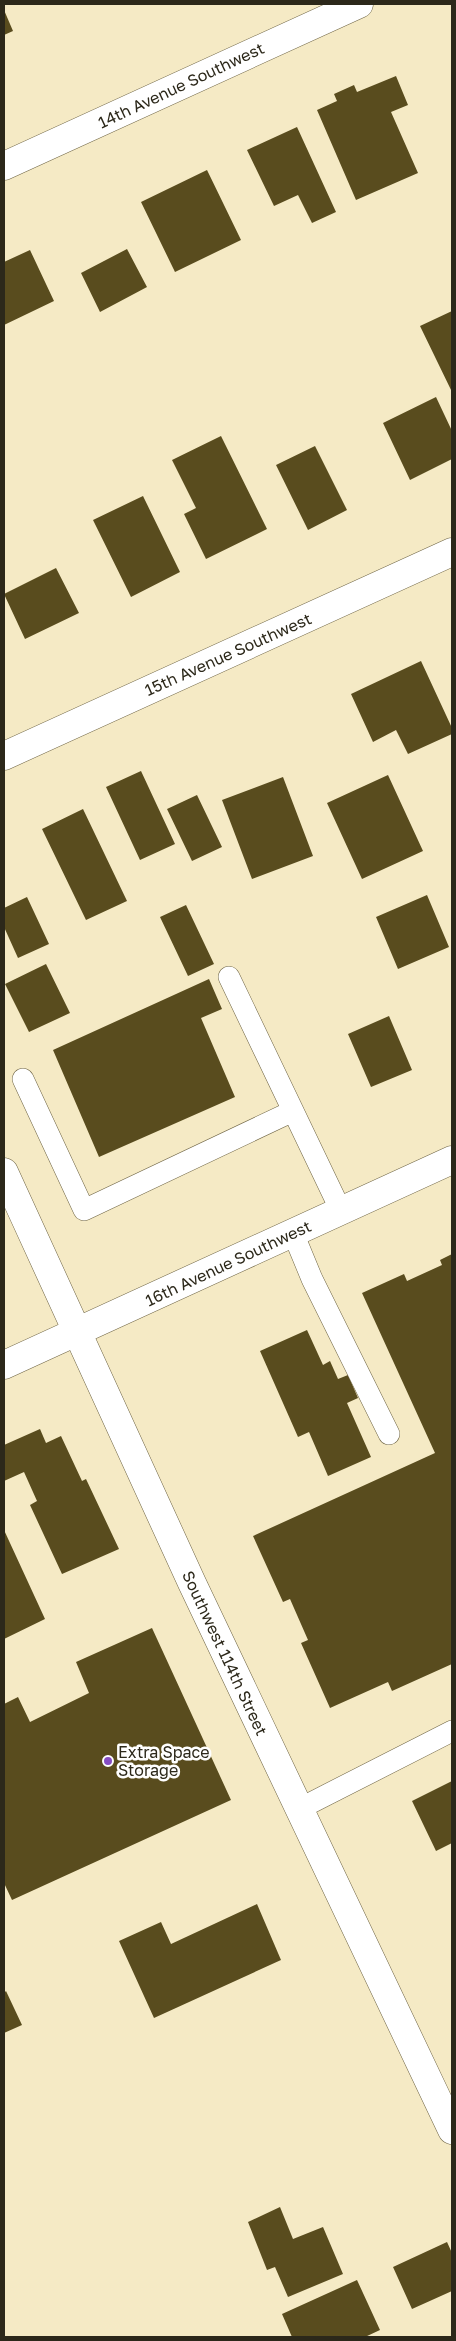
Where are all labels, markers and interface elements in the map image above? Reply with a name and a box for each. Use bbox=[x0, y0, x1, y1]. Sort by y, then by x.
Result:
street label: 14th Avenue Southwest bbox=[95, 38, 267, 132]
street label: 15th Avenue Southwest bbox=[142, 608, 314, 700]
street label: 16th Avenue Southwest bbox=[142, 1216, 314, 1310]
street label: Southwest 114th Street bbox=[178, 1567, 272, 1739]
place label: Extra Space Storage bbox=[118, 1742, 210, 1780]
marker: Extra Space Storage bbox=[102, 1755, 114, 1767]

